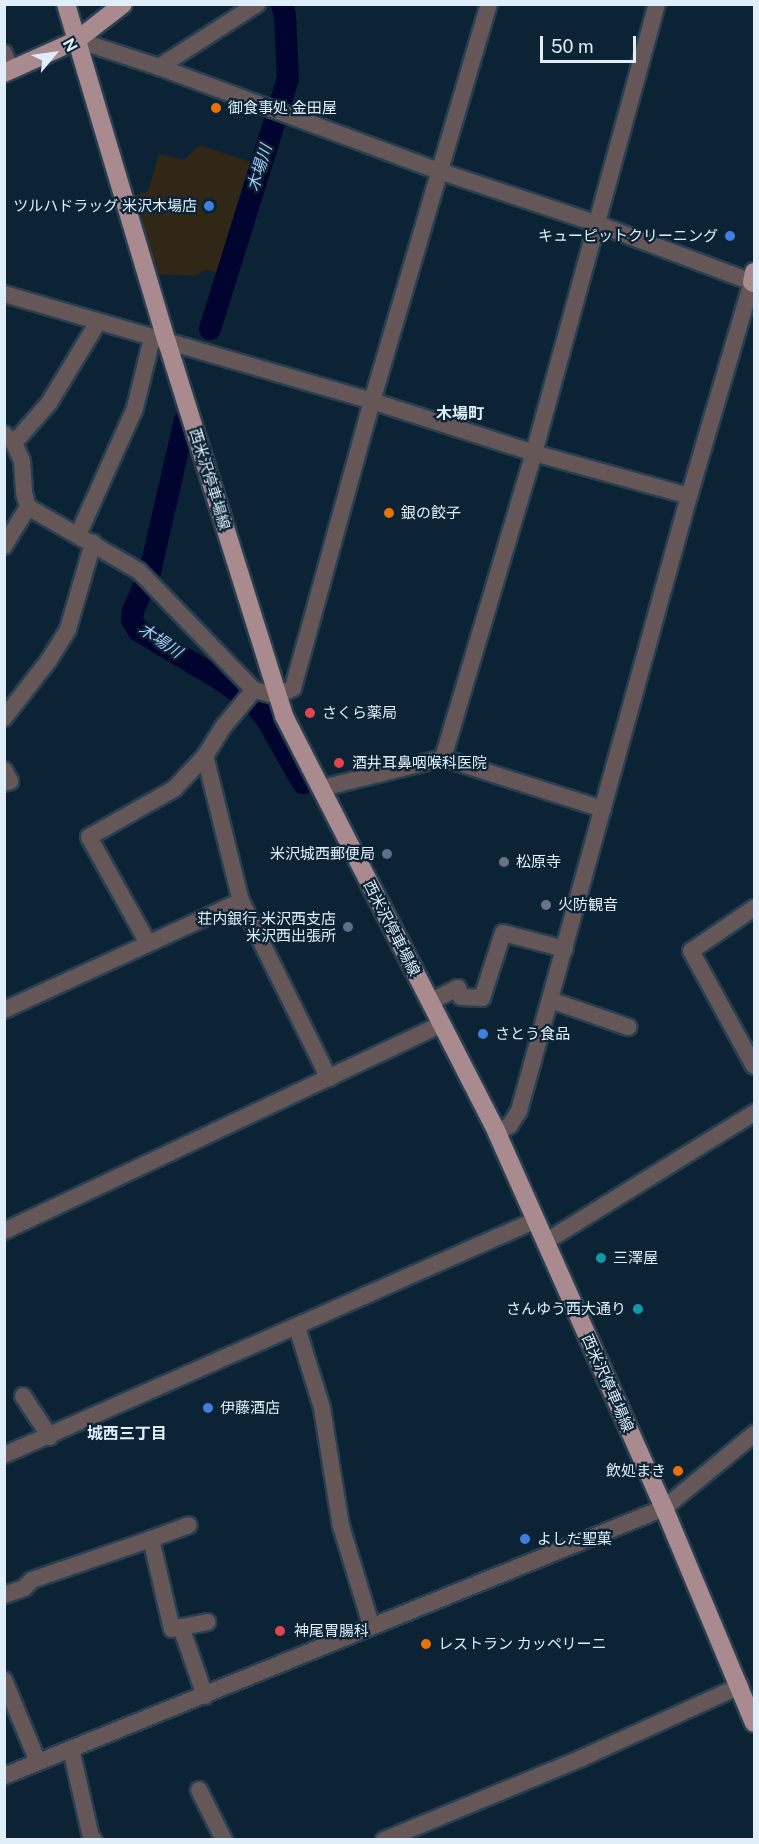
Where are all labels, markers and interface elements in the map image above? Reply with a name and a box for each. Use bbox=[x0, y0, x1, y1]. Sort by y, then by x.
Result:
north arrow bbox=[24, 24, 84, 84]
scale bar bbox=[543, 24, 639, 62]
text: N bbox=[59, 35, 82, 55]
text: 50 m bbox=[551, 36, 594, 57]
place label: 御食事処 金田屋 bbox=[228, 99, 337, 117]
marker: 御食事処 金田屋 bbox=[209, 101, 223, 115]
water label: 木場川 bbox=[244, 142, 276, 194]
place label: ツルハドラッグ 米沢木場店 bbox=[13, 197, 197, 215]
marker: ツルハドラッグ 米沢木場店 bbox=[202, 199, 216, 213]
place label: キューピットクリーニング bbox=[538, 227, 718, 245]
marker: キューピットクリーニング bbox=[723, 229, 737, 243]
district label: 木場町 bbox=[436, 404, 484, 424]
street label: 西米沢停車場線 bbox=[186, 426, 234, 532]
place label: 銀の餃子 bbox=[401, 504, 461, 522]
marker: 銀の餃子 bbox=[382, 506, 396, 520]
water label: 木場川 bbox=[135, 620, 185, 662]
place label: さくら薬局 bbox=[322, 704, 397, 722]
marker: さくら薬局 bbox=[303, 706, 317, 720]
marker: 酒井耳鼻咽喉科医院 bbox=[330, 754, 348, 772]
place label: 酒井耳鼻咽喉科医院 bbox=[352, 754, 487, 772]
place label: 米沢城西郵便局 bbox=[270, 845, 375, 863]
marker: 米沢城西郵便局 bbox=[380, 847, 394, 861]
place label: 松原寺 bbox=[516, 853, 561, 871]
marker: 松原寺 bbox=[497, 855, 511, 869]
street label: 西米沢停車場線 bbox=[360, 877, 424, 979]
place label: 火防観音 bbox=[558, 896, 618, 914]
marker: 火防観音 bbox=[539, 898, 553, 912]
place label: 荘内銀行 米沢西支店 米沢西出張所 bbox=[197, 909, 336, 944]
marker: 荘内銀行 米沢西支店 米沢西出張所 bbox=[341, 920, 355, 934]
place label: さとう食品 bbox=[495, 1025, 570, 1043]
marker: さとう食品 bbox=[476, 1027, 490, 1041]
place label: 三澤屋 bbox=[613, 1249, 658, 1267]
marker: 三澤屋 bbox=[594, 1251, 608, 1265]
place label: さんゆう西大通り bbox=[506, 1300, 626, 1318]
marker: さんゆう西大通り bbox=[631, 1302, 645, 1316]
street label: 西米沢停車場線 bbox=[578, 1331, 638, 1435]
place label: 伊藤酒店 bbox=[220, 1399, 280, 1417]
marker: 伊藤酒店 bbox=[201, 1401, 215, 1415]
district label: 城西三丁目 bbox=[87, 1424, 167, 1444]
place label: 飲処まき bbox=[606, 1462, 666, 1480]
marker: 飲処まき bbox=[671, 1464, 685, 1478]
place label: よしだ聖菓 bbox=[537, 1530, 612, 1548]
marker: よしだ聖菓 bbox=[518, 1532, 532, 1546]
marker: 神尾胃腸科 bbox=[271, 1622, 289, 1640]
place label: 神尾胃腸科 bbox=[294, 1622, 369, 1640]
place label: レストラン カッペリーニ bbox=[438, 1635, 607, 1653]
marker: レストラン カッペリーニ bbox=[419, 1637, 433, 1651]

